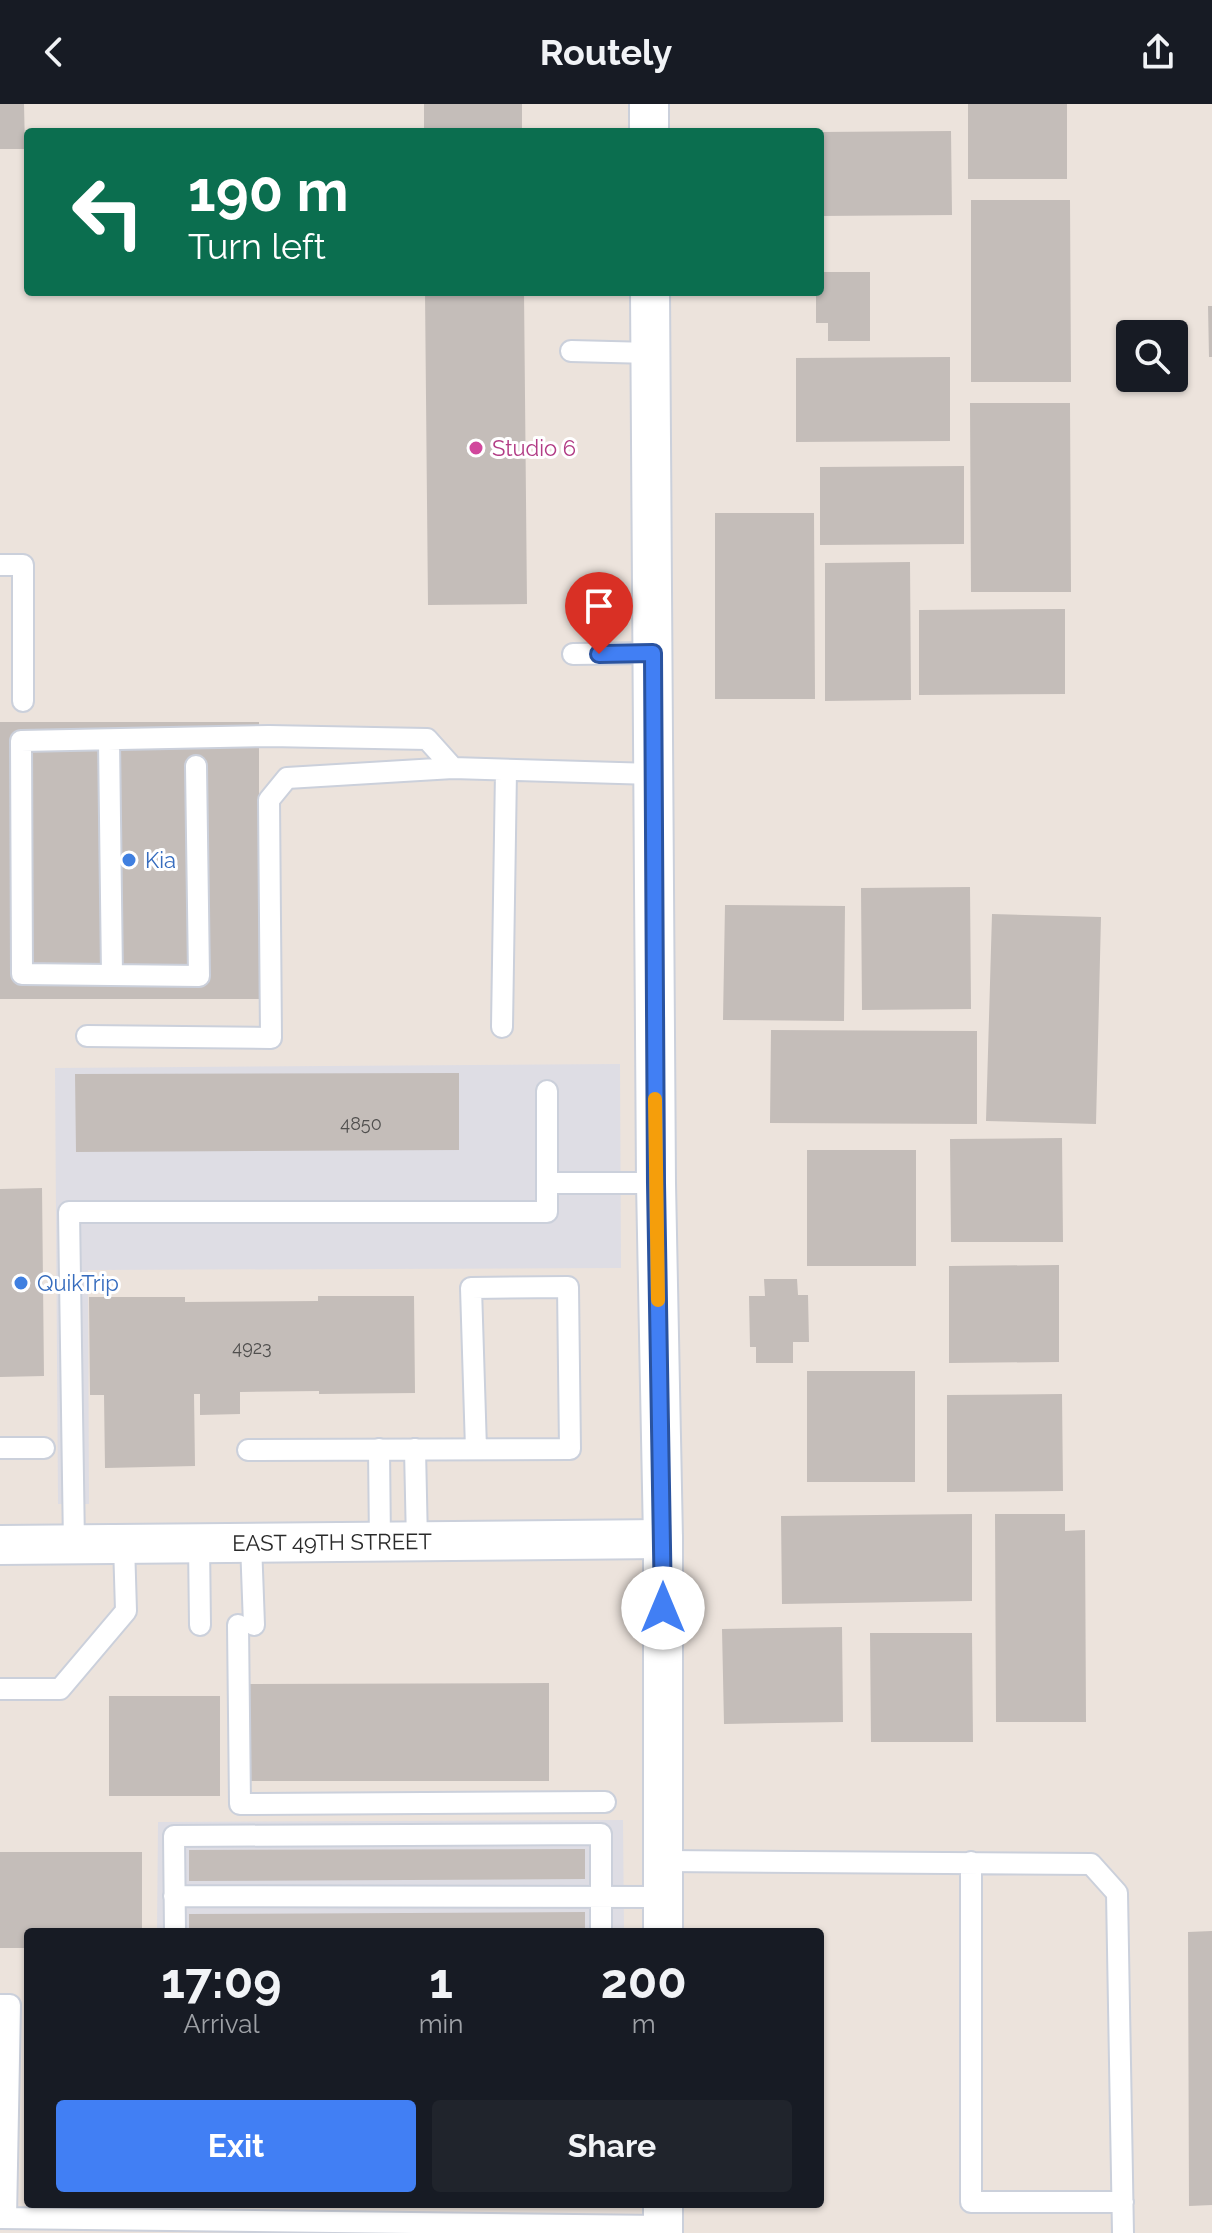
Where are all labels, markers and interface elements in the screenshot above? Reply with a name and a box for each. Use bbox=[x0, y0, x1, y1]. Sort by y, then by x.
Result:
icon: back bbox=[32, 30, 76, 74]
icon: share bbox=[1136, 30, 1180, 74]
text: Routely bbox=[540, 31, 672, 73]
text: 190 m bbox=[188, 158, 349, 224]
icon: left bbox=[56, 160, 160, 264]
text: Turn left bbox=[188, 225, 326, 267]
map controls bbox=[1116, 320, 1188, 392]
button: search bbox=[1116, 320, 1188, 392]
place label: Studio 6 bbox=[492, 435, 576, 461]
marker: Studio 6 bbox=[467, 439, 485, 457]
pin bbox=[565, 572, 633, 654]
icon: arrive bbox=[577, 584, 621, 628]
place label: Kia bbox=[145, 847, 176, 873]
marker: Kia bbox=[120, 851, 138, 869]
house number: 4850 bbox=[340, 1113, 382, 1134]
place label: QuikTrip bbox=[37, 1270, 119, 1296]
marker: QuikTrip bbox=[12, 1274, 30, 1292]
house number: 4923 bbox=[232, 1337, 272, 1358]
street label: EAST 49TH STREET bbox=[232, 1528, 433, 1556]
position arrow bbox=[621, 1566, 705, 1650]
text: 17:09 bbox=[161, 1953, 281, 2009]
text: 1 bbox=[429, 1953, 453, 2009]
text: 200 bbox=[601, 1953, 687, 2009]
text: Arrival bbox=[183, 2009, 259, 2039]
text: min bbox=[419, 2009, 463, 2039]
text: m bbox=[632, 2009, 656, 2039]
button: Exit bbox=[56, 2100, 416, 2192]
button: Share bbox=[432, 2100, 792, 2192]

